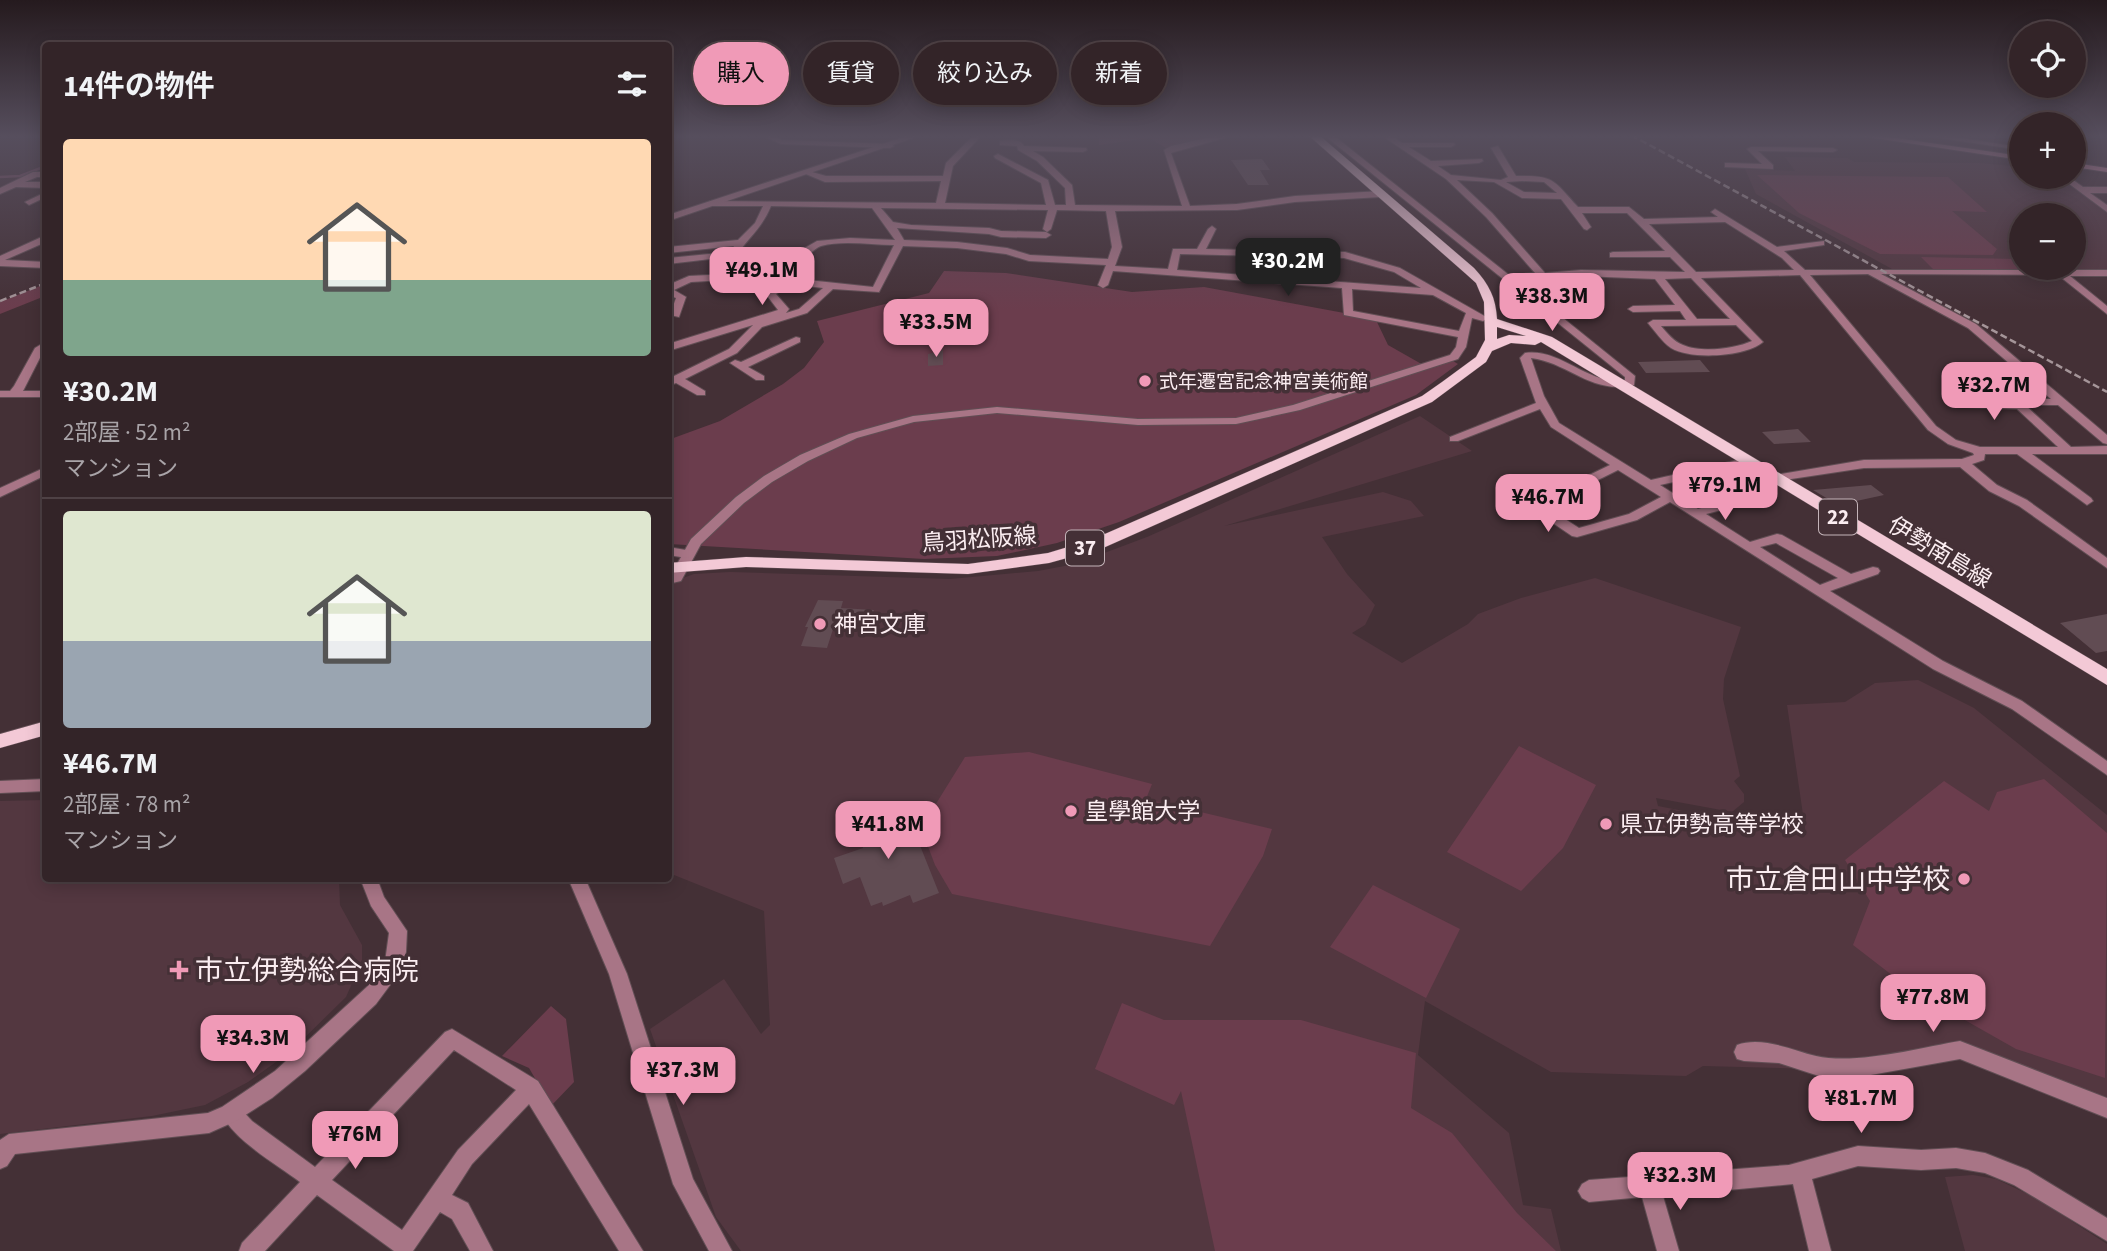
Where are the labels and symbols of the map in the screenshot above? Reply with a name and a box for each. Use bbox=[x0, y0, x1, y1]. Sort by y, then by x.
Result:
pin: ¥30.2M bbox=[1231, 238, 1345, 298]
pin: ¥49.1M bbox=[705, 247, 819, 307]
pin: ¥38.3M bbox=[1495, 274, 1609, 333]
pin: ¥33.5M bbox=[879, 300, 993, 359]
pin: ¥32.7M bbox=[1937, 362, 2051, 422]
place label: 式年遷宮記念神宮美術館 bbox=[1159, 369, 1368, 396]
marker: 式年遷宮記念神宮美術館 bbox=[1137, 373, 1153, 389]
pin: ¥79.1M bbox=[1668, 462, 1782, 522]
pin: ¥46.7M bbox=[1491, 475, 1605, 534]
road number: 22 bbox=[1819, 500, 1857, 534]
street label: 伊勢南島線 bbox=[1882, 509, 1998, 596]
street label: 鳥羽松阪線 bbox=[921, 519, 1038, 560]
road number: 37 bbox=[1066, 530, 1104, 566]
place label: 神宮文庫 bbox=[834, 608, 926, 641]
marker: 神宮文庫 bbox=[812, 616, 828, 632]
place label: 皇學館大学 bbox=[1085, 795, 1200, 828]
pin: ¥41.8M bbox=[831, 802, 945, 861]
marker: 皇學館大学 bbox=[1063, 803, 1079, 819]
place label: 県立伊勢高等学校 bbox=[1620, 808, 1804, 841]
marker: 県立伊勢高等学校 bbox=[1598, 816, 1614, 832]
place label: 市立倉田山中学校 bbox=[1726, 860, 1950, 900]
marker: 市立倉田山中学校 bbox=[1956, 871, 1972, 887]
place label: 市立伊勢総合病院 bbox=[195, 951, 419, 991]
marker: 市立伊勢総合病院 bbox=[169, 960, 189, 980]
pin: ¥77.8M bbox=[1876, 974, 1990, 1034]
pin: ¥34.3M bbox=[196, 1016, 310, 1075]
pin: ¥37.3M bbox=[626, 1048, 740, 1107]
pin: ¥81.7M bbox=[1804, 1076, 1918, 1135]
pin: ¥76M bbox=[314, 1112, 396, 1171]
pin: ¥32.3M bbox=[1623, 1152, 1737, 1212]

